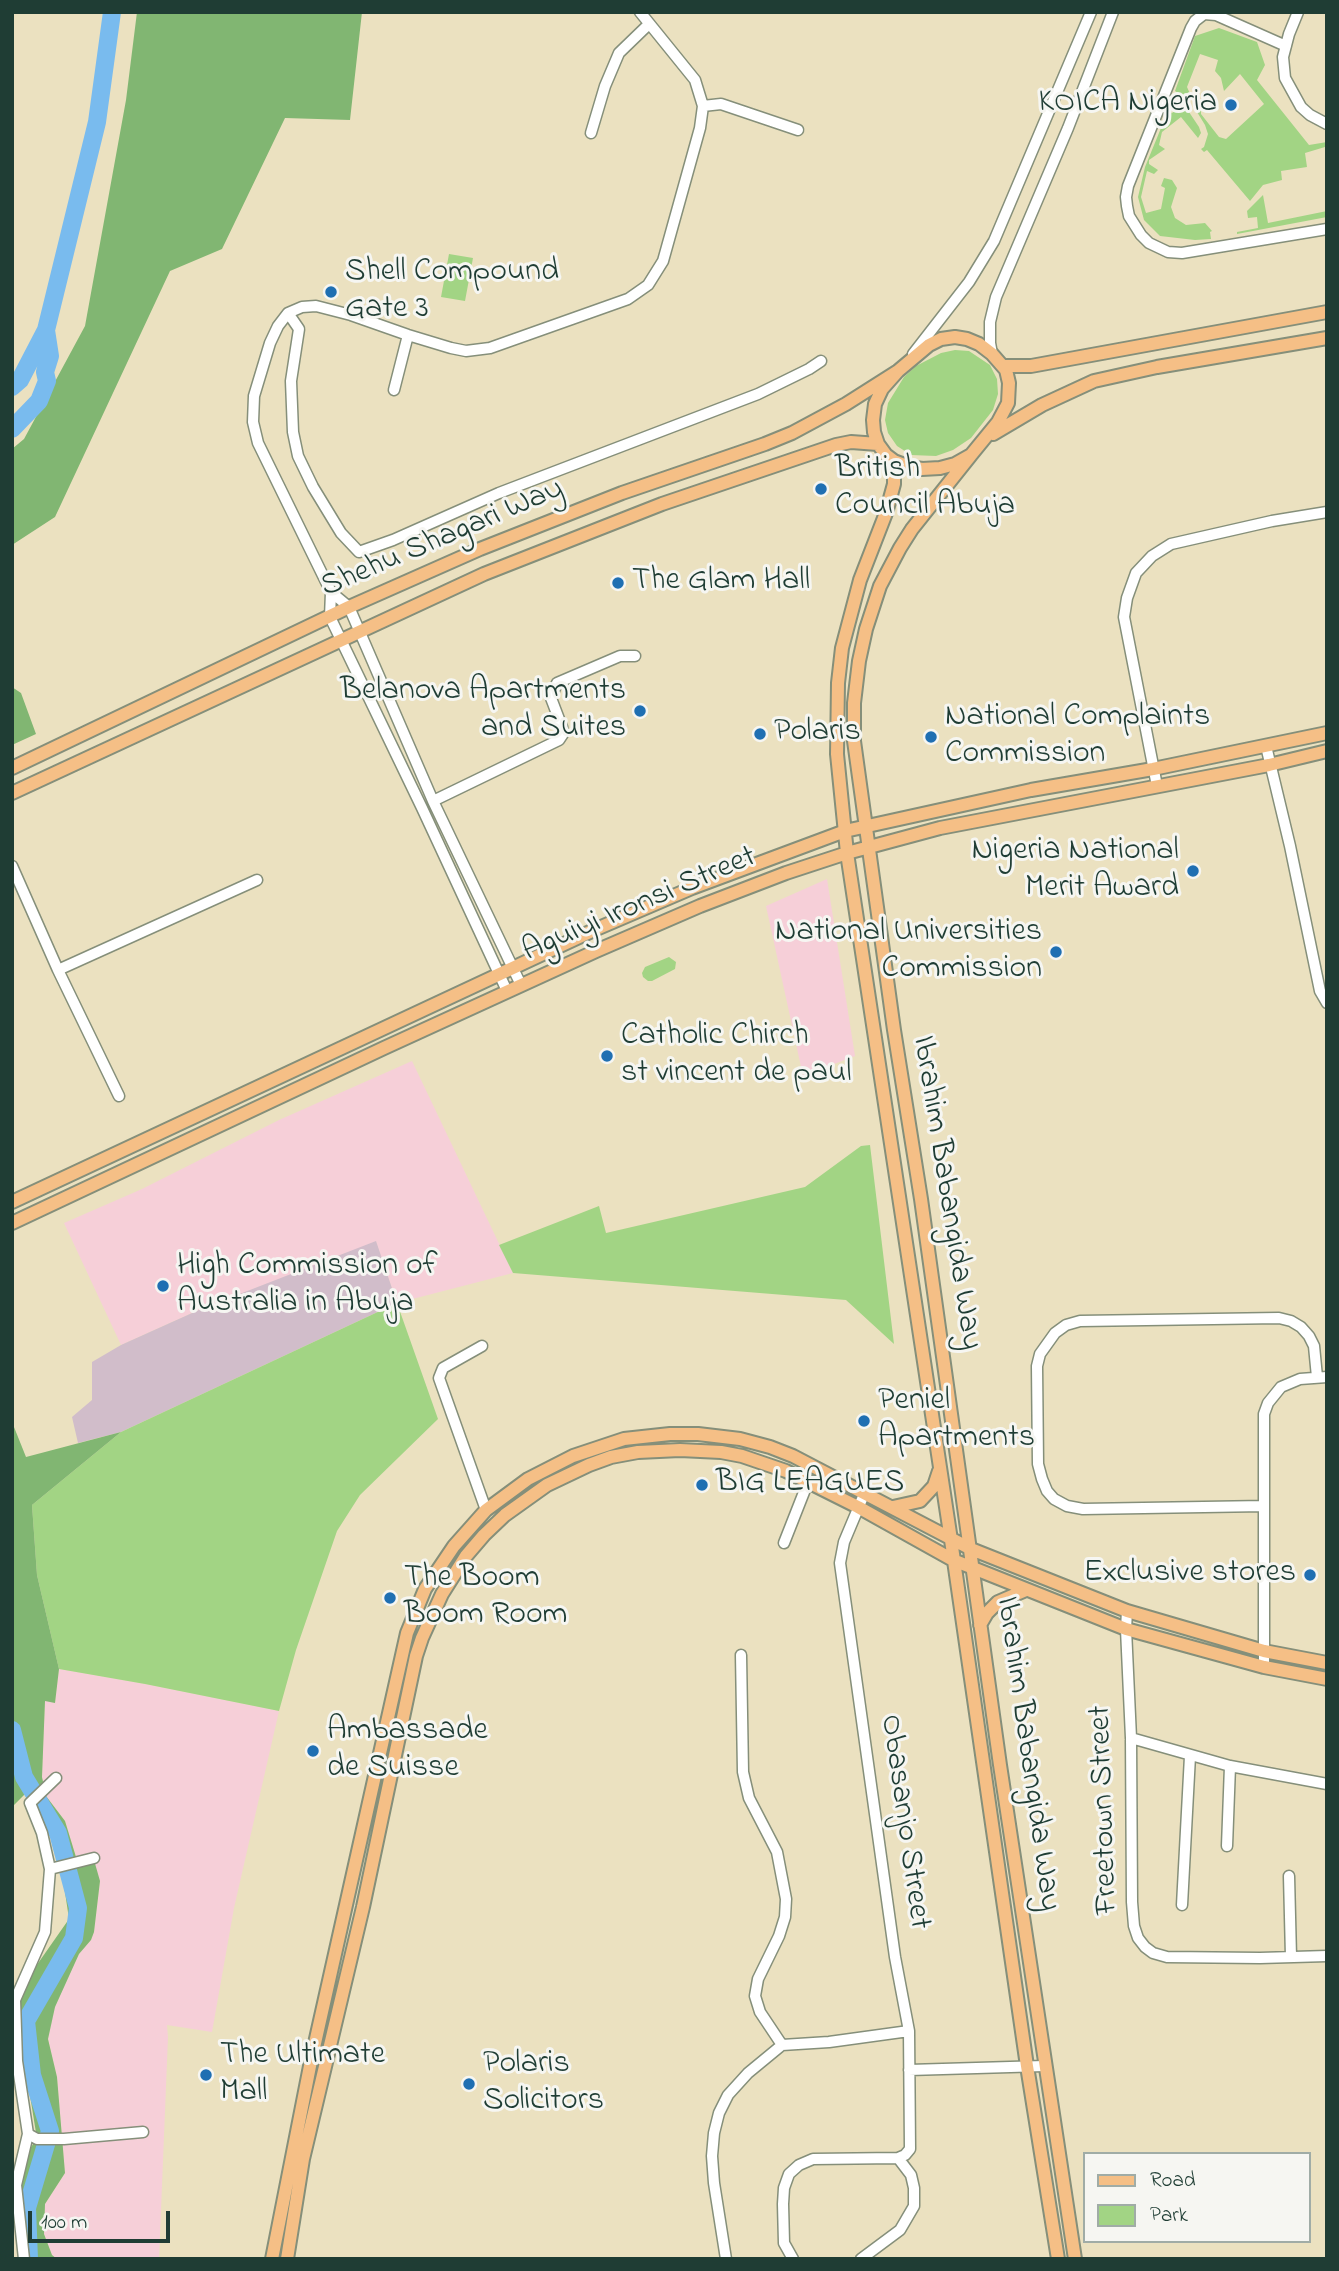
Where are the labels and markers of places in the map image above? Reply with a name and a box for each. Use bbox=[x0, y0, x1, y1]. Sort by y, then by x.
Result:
place label: KOICA Nigeria bbox=[1039, 86, 1217, 124]
marker: KOICA Nigeria bbox=[1223, 97, 1239, 113]
place label: Shell Compound Gate 3 bbox=[345, 255, 559, 330]
marker: Shell Compound Gate 3 bbox=[323, 284, 339, 300]
place label: British Council Abuja bbox=[835, 452, 1015, 527]
marker: British Council Abuja bbox=[813, 481, 829, 497]
place label: The Glam Hall bbox=[632, 564, 810, 602]
marker: The Glam Hall bbox=[610, 575, 626, 591]
place label: Belanova Apartments and Suites bbox=[340, 674, 626, 749]
place label: National Complaints Commission bbox=[945, 700, 1210, 775]
marker: Belanova Apartments and Suites bbox=[632, 703, 648, 719]
place label: Polaris bbox=[774, 715, 861, 753]
marker: Polaris bbox=[752, 726, 768, 742]
marker: National Complaints Commission bbox=[923, 729, 939, 745]
place label: Nigeria National Merit Award bbox=[971, 834, 1179, 909]
marker: Nigeria National Merit Award bbox=[1185, 863, 1201, 879]
place label: National Universities Commission bbox=[775, 915, 1042, 990]
marker: National Universities Commission bbox=[1048, 944, 1064, 960]
place label: Catholic Chirch st vincent de paul bbox=[621, 1019, 852, 1094]
marker: Catholic Chirch st vincent de paul bbox=[599, 1048, 615, 1064]
place label: High Commission of Australia in Abuja bbox=[177, 1249, 438, 1324]
marker: High Commission of Australia in Abuja bbox=[155, 1278, 171, 1294]
place label: Peniel Apartments bbox=[878, 1384, 1035, 1459]
marker: Peniel Apartments bbox=[856, 1413, 872, 1429]
place label: BIG LEAGUES bbox=[716, 1466, 904, 1504]
marker: BIG LEAGUES bbox=[694, 1477, 710, 1493]
place label: Exclusive stores bbox=[1084, 1556, 1296, 1594]
place label: The Boom Boom Room bbox=[404, 1561, 567, 1636]
marker: Exclusive stores bbox=[1302, 1567, 1318, 1583]
marker: The Boom Boom Room bbox=[382, 1590, 398, 1606]
place label: Ambassade de Suisse bbox=[327, 1714, 488, 1789]
marker: Ambassade de Suisse bbox=[305, 1743, 321, 1759]
place label: The Ultimate Mall bbox=[220, 2038, 385, 2113]
place label: Polaris Solicitors bbox=[483, 2047, 604, 2122]
marker: The Ultimate Mall bbox=[198, 2067, 214, 2083]
marker: Polaris Solicitors bbox=[461, 2076, 477, 2092]

